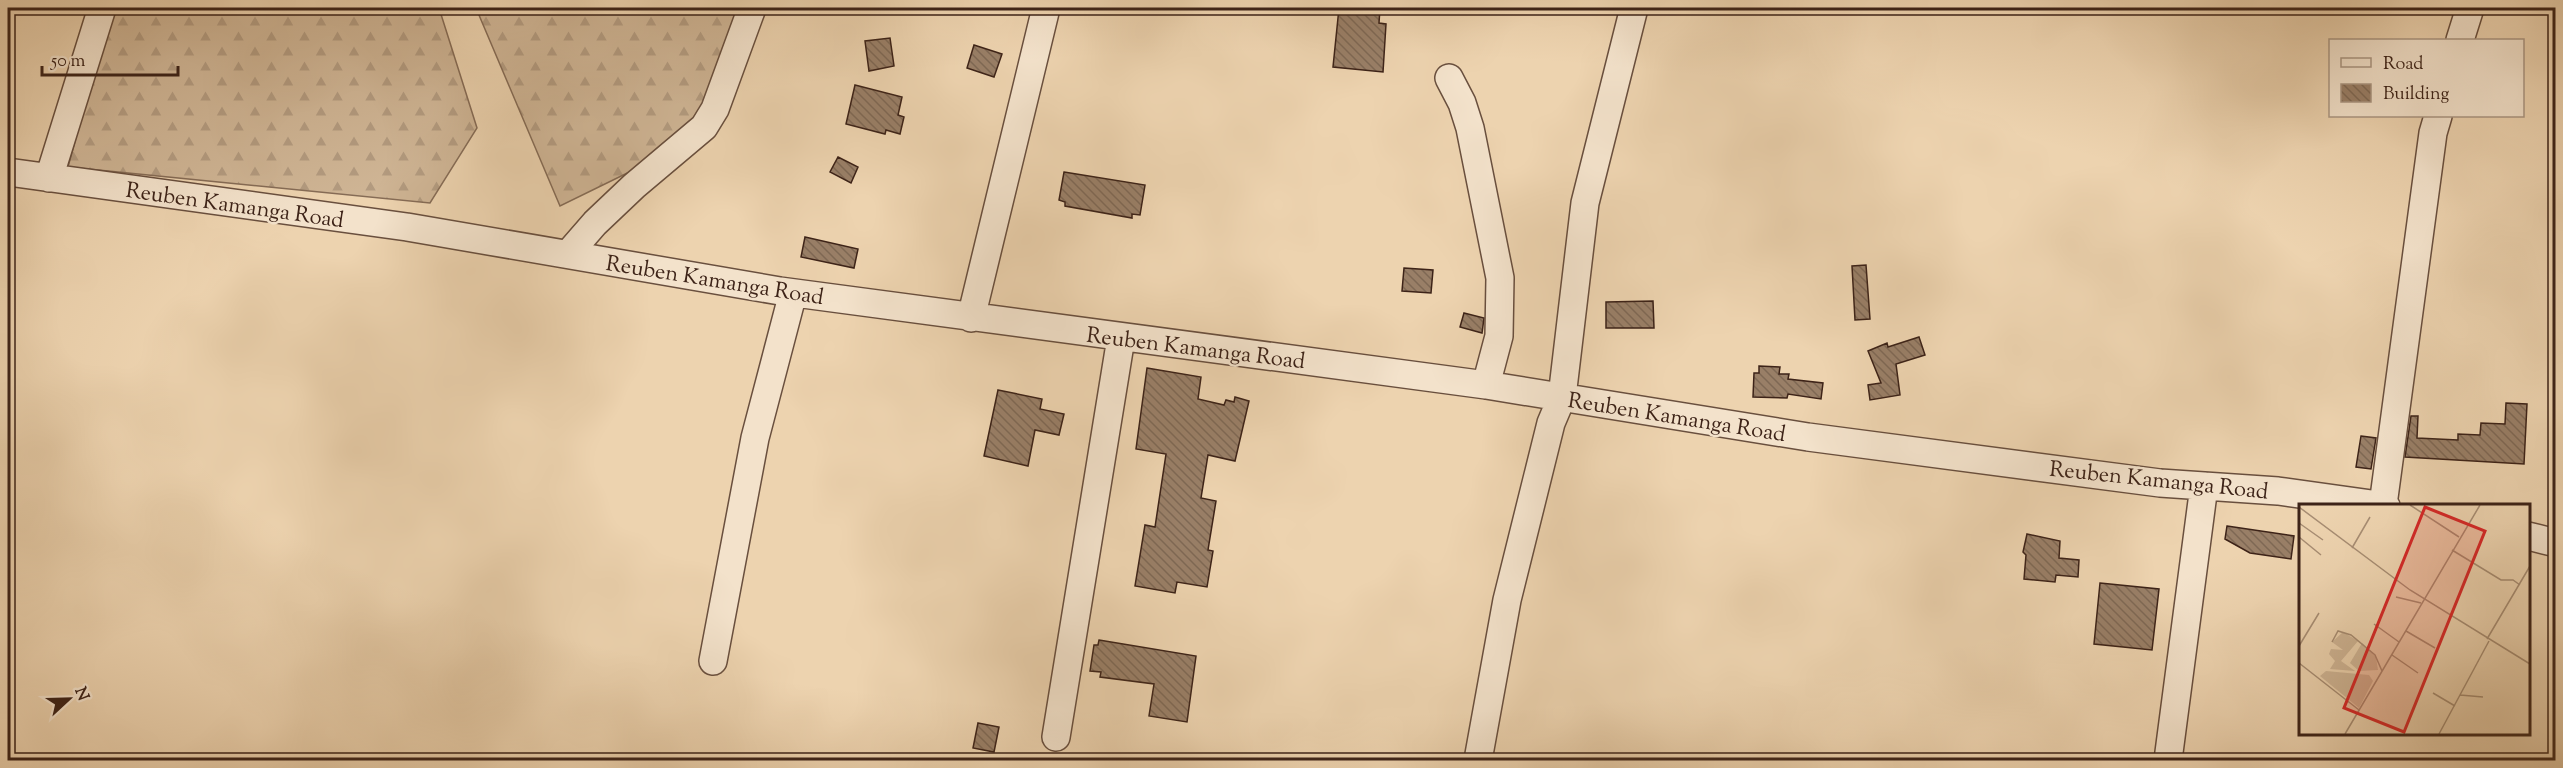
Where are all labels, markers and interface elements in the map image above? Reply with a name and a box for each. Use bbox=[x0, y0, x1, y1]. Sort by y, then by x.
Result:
scale bar bbox=[42, 39, 178, 77]
legend bbox=[2329, 39, 2524, 117]
text: 50 m bbox=[50, 49, 86, 75]
text: Road bbox=[2383, 52, 2423, 78]
text: Building bbox=[2383, 82, 2449, 108]
street label: Reuben Kamanga Road bbox=[123, 176, 346, 238]
street label: Reuben Kamanga Road bbox=[603, 249, 826, 315]
street label: Reuben Kamanga Road bbox=[1084, 321, 1307, 379]
street label: Reuben Kamanga Road bbox=[1565, 386, 1788, 452]
street label: Reuben Kamanga Road bbox=[2048, 455, 2270, 509]
inset map bbox=[2299, 504, 2530, 735]
north arrow bbox=[39, 669, 99, 729]
text: N bbox=[68, 684, 94, 705]

